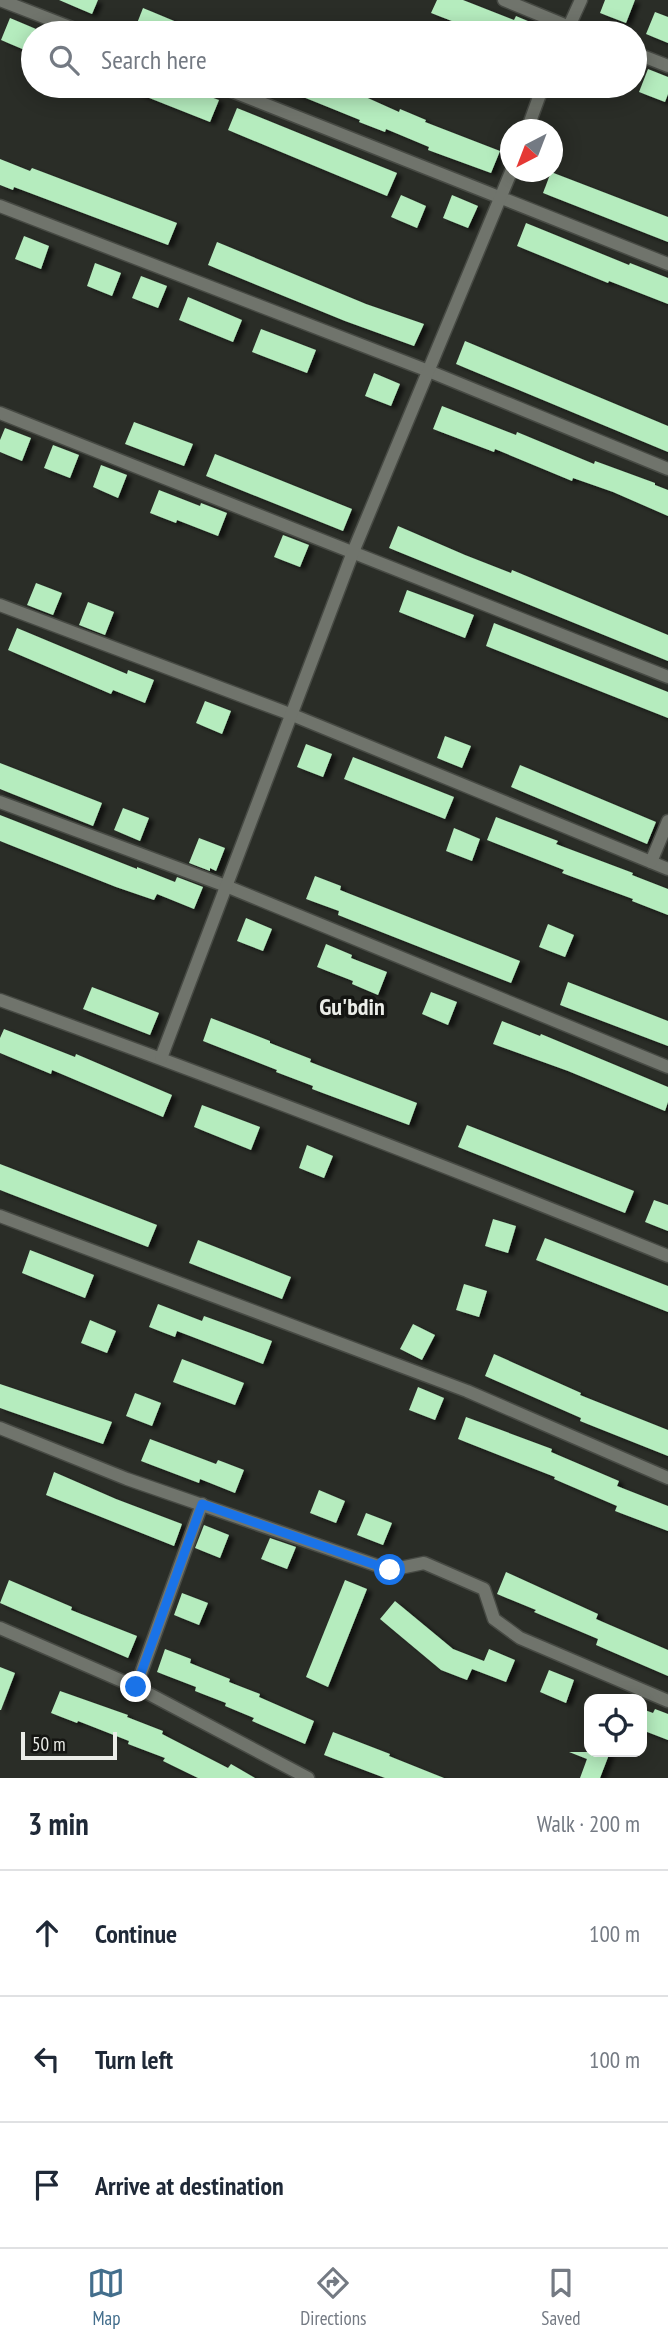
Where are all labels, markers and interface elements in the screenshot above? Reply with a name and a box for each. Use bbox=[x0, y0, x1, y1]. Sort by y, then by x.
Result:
search box bbox=[21, 21, 647, 98]
icon: search bbox=[45, 41, 83, 79]
text: Search here bbox=[101, 43, 207, 76]
north arrow bbox=[500, 119, 563, 182]
district label: Gu'bdin bbox=[319, 991, 385, 1022]
route start bbox=[374, 1554, 405, 1585]
route end bbox=[120, 1671, 151, 1702]
map controls bbox=[584, 1694, 647, 1757]
button: locate bbox=[584, 1694, 647, 1757]
scale bar bbox=[21, 1729, 117, 1761]
text: 50 m bbox=[32, 1732, 66, 1756]
text: 3 min bbox=[28, 1804, 89, 1843]
text: Walk · 200 m bbox=[537, 1809, 640, 1838]
icon: ahead bbox=[28, 1914, 66, 1952]
text: Continue bbox=[95, 1917, 177, 1950]
text: 100 m bbox=[589, 1919, 640, 1948]
icon: left bbox=[28, 2040, 66, 2078]
text: Turn left bbox=[95, 2043, 173, 2076]
text: 100 m bbox=[589, 2045, 640, 2074]
icon: arrive bbox=[28, 2166, 66, 2204]
text: Arrive at destination bbox=[95, 2169, 284, 2202]
tab: Map bbox=[87, 2264, 125, 2330]
tab: Directions bbox=[300, 2264, 366, 2330]
tab: Saved bbox=[541, 2264, 581, 2330]

